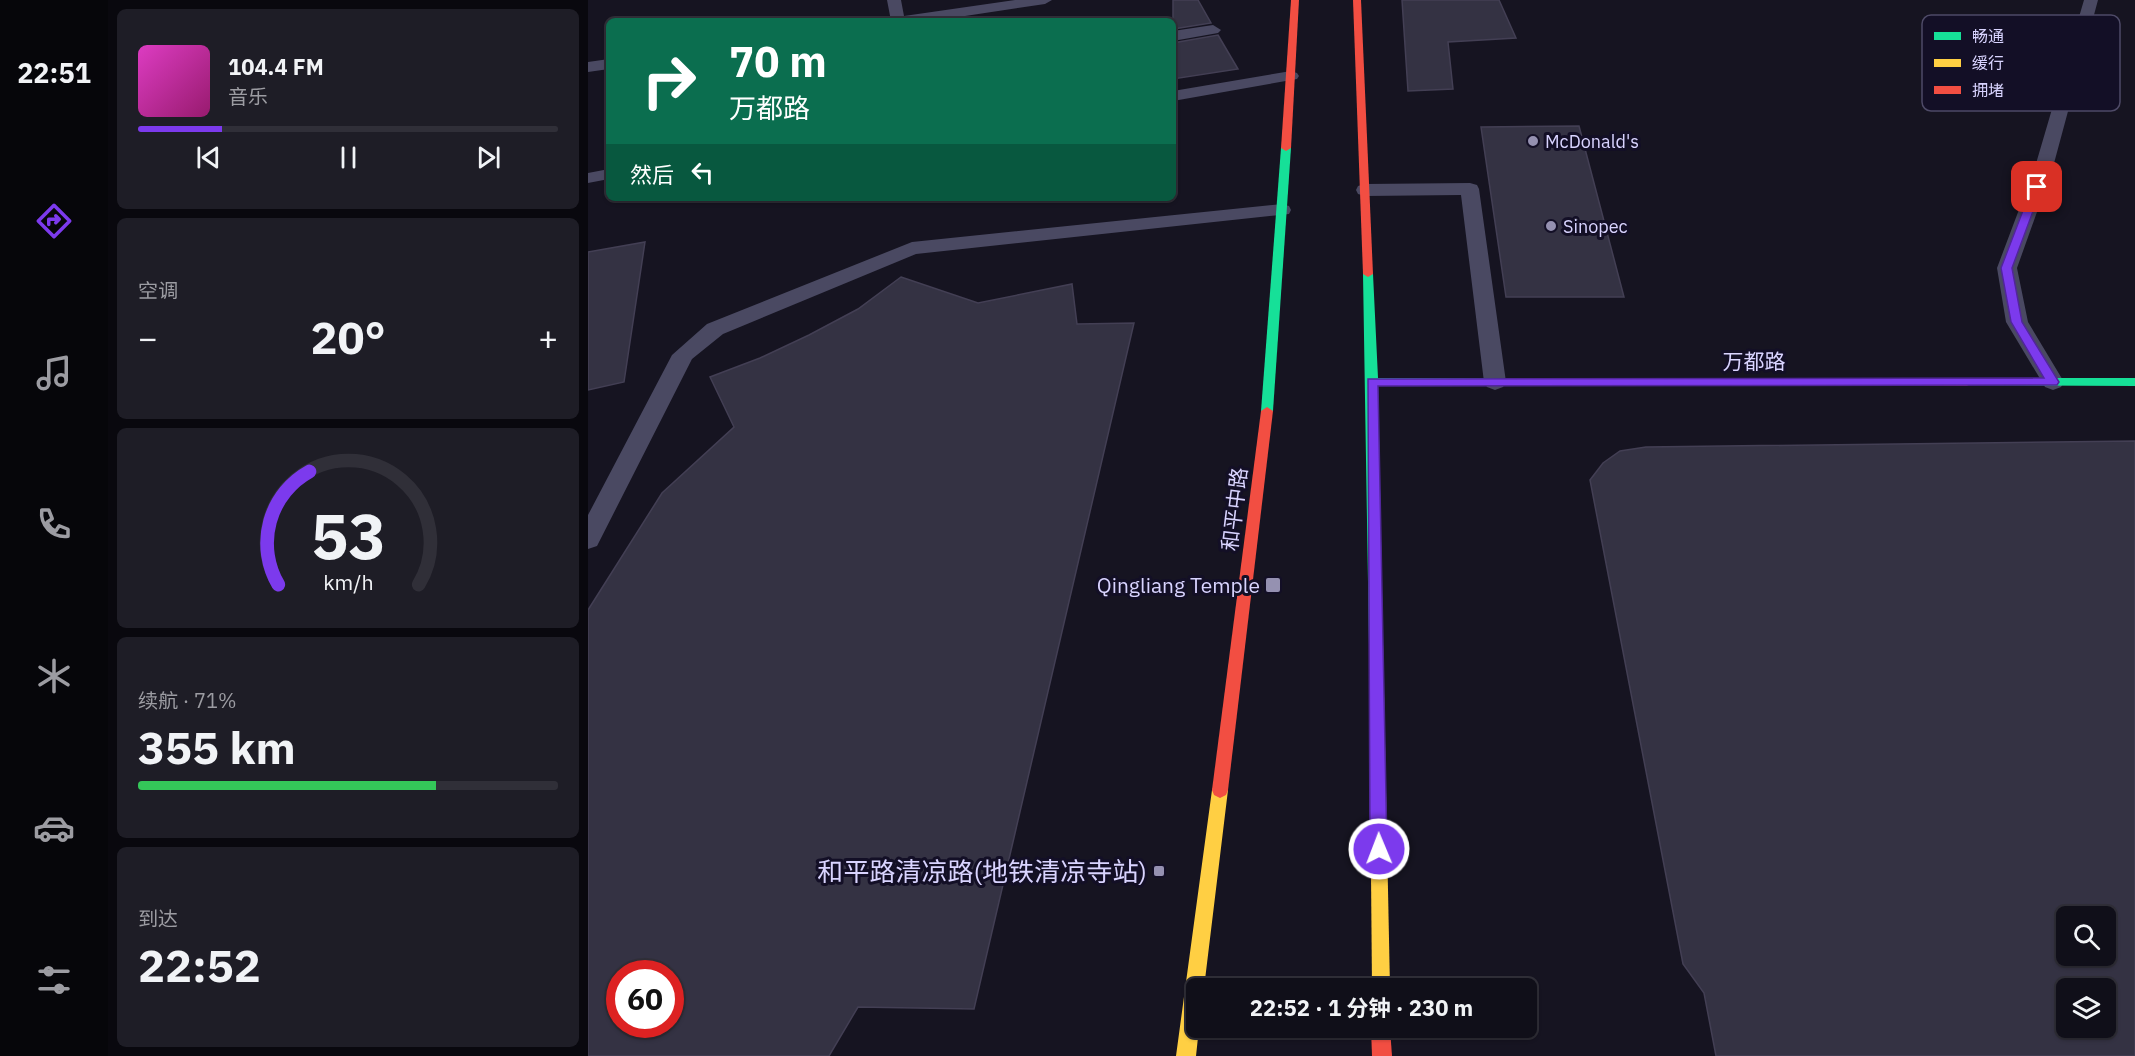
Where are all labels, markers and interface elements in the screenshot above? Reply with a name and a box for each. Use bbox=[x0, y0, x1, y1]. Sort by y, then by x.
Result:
legend bbox=[1922, 15, 2120, 111]
text: 畅通 bbox=[1972, 26, 2004, 46]
text: 70 m bbox=[729, 34, 827, 89]
icon: right bbox=[630, 42, 708, 120]
text: 104.4 FM bbox=[228, 52, 324, 81]
text: 缓行 bbox=[1972, 53, 2004, 73]
text: 22:51 bbox=[17, 55, 91, 90]
text: 拥堵 bbox=[1972, 80, 2004, 100]
text: 音乐 bbox=[228, 83, 268, 110]
text: 万都路 bbox=[729, 90, 810, 125]
place label: McDonald's bbox=[1545, 130, 1639, 153]
marker: McDonald's bbox=[1526, 134, 1540, 148]
icon: previous bbox=[192, 141, 225, 174]
icon: pause bbox=[332, 141, 365, 174]
icon: next bbox=[472, 141, 505, 174]
icon: left bbox=[686, 156, 719, 189]
text: 然后 bbox=[630, 160, 674, 189]
pin bbox=[2011, 161, 2062, 212]
icon: arrive bbox=[2020, 170, 2053, 203]
icon: directions bbox=[33, 200, 75, 242]
place label: Sinopec bbox=[1563, 215, 1628, 238]
marker: Sinopec bbox=[1544, 219, 1558, 233]
text: 空调 bbox=[138, 277, 178, 304]
text: 20° bbox=[310, 308, 386, 366]
text: − bbox=[138, 316, 158, 359]
text: + bbox=[538, 316, 558, 359]
street label: 万都路 bbox=[1723, 347, 1786, 375]
icon: music bbox=[33, 352, 75, 394]
street label: 和平中路 bbox=[1215, 466, 1253, 552]
text: 53 bbox=[311, 495, 385, 576]
icon: phone bbox=[33, 503, 75, 545]
text: km/h bbox=[323, 568, 373, 596]
place label: Qingliang Temple bbox=[1097, 571, 1260, 599]
marker: Qingliang Temple bbox=[1264, 576, 1282, 594]
icon: climate bbox=[33, 655, 75, 697]
text: 续航 · 71% bbox=[138, 687, 237, 714]
text: 355 km bbox=[138, 718, 296, 776]
icon: car bbox=[33, 807, 75, 849]
position arrow bbox=[1347, 817, 1411, 881]
place label: 和平路清凉路(地铁清凉寺站) bbox=[818, 854, 1147, 888]
marker: 和平路清凉路(地铁清凉寺站) bbox=[1152, 864, 1166, 878]
text: 到达 bbox=[138, 905, 178, 932]
map controls bbox=[2056, 906, 2116, 1038]
button: search bbox=[2056, 906, 2116, 966]
text: 22:52 bbox=[138, 936, 261, 994]
icon: filters bbox=[33, 959, 75, 1001]
speed limit sign: 60 bbox=[606, 960, 684, 1038]
button: layers bbox=[2056, 978, 2116, 1038]
text: 22:52 · 1 分钟 · 230 m bbox=[1250, 993, 1473, 1022]

